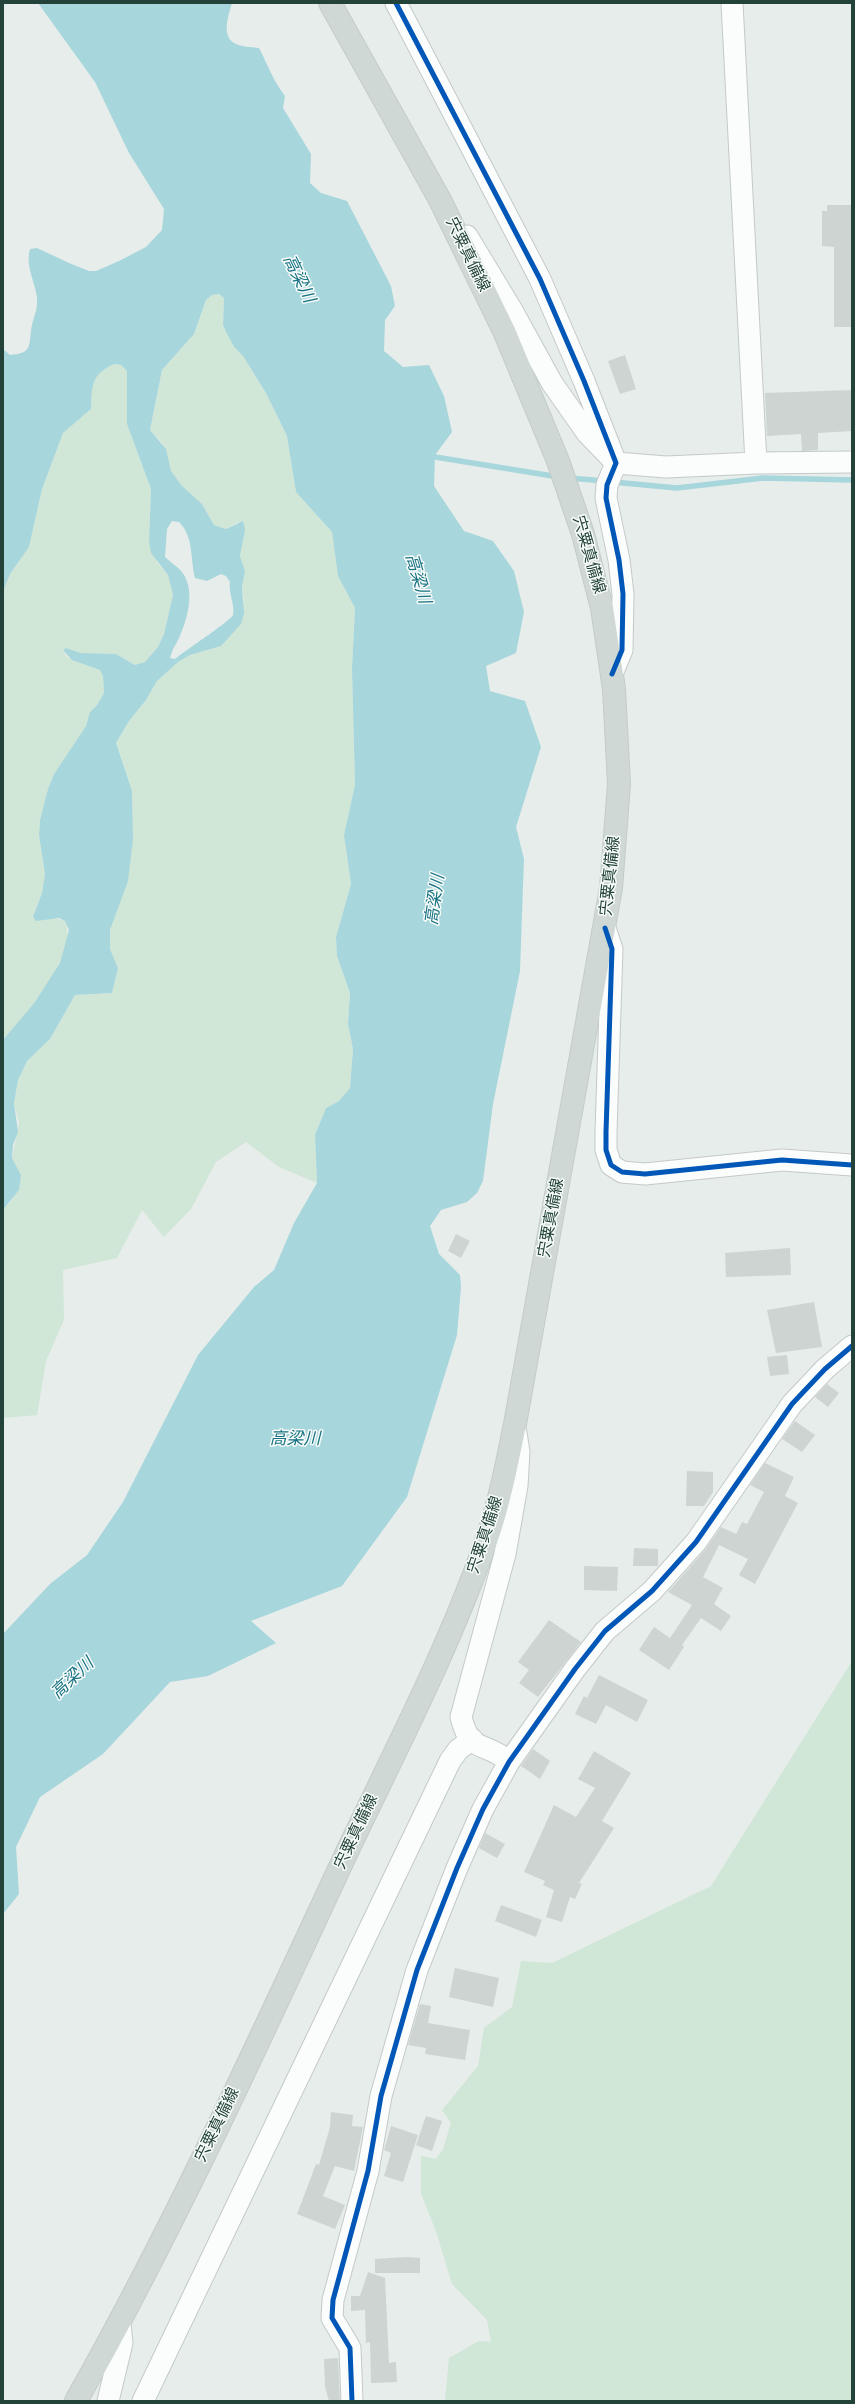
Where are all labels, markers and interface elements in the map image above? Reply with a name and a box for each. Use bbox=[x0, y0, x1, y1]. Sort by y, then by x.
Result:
street label: 宍粟真備線 bbox=[441, 215, 493, 295]
water label: 高梁川 bbox=[278, 252, 318, 306]
street label: 宍粟真備線 bbox=[568, 514, 608, 596]
water label: 高梁川 bbox=[400, 552, 434, 606]
street label: 宍粟真備線 bbox=[597, 835, 625, 917]
water label: 高梁川 bbox=[422, 873, 450, 927]
street label: 宍粟真備線 bbox=[536, 1177, 568, 1259]
water label: 高梁川 bbox=[270, 1430, 320, 1450]
street label: 宍粟真備線 bbox=[465, 1494, 507, 1576]
water label: 高梁川 bbox=[47, 1654, 99, 1704]
street label: 宍粟真備線 bbox=[331, 1792, 383, 1872]
street label: 宍粟真備線 bbox=[192, 2085, 244, 2165]

